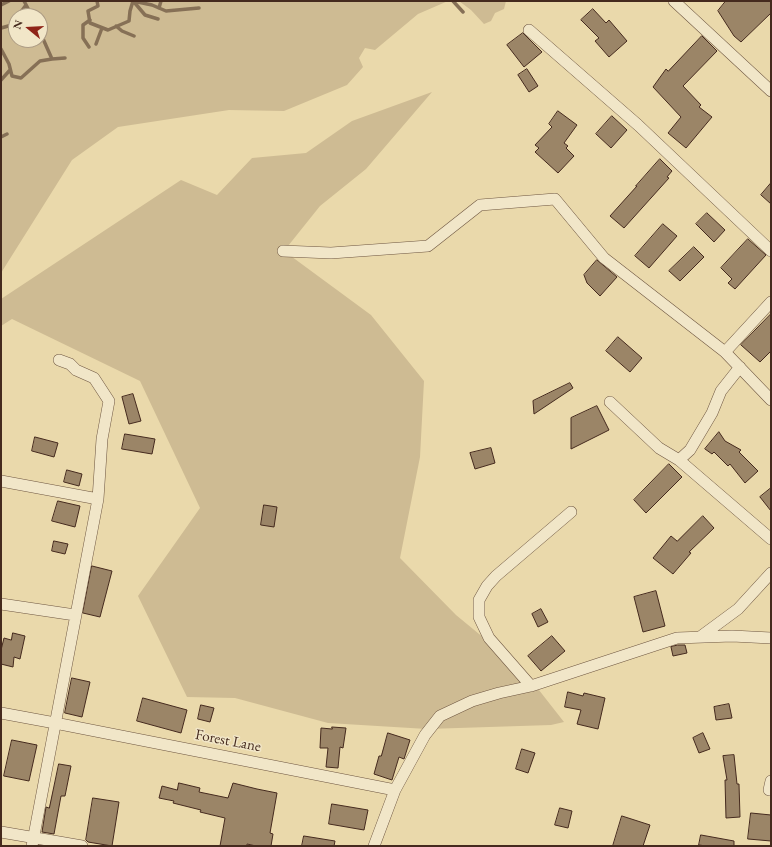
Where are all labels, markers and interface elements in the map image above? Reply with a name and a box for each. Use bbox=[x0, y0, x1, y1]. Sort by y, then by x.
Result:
north arrow bbox=[8, 8, 48, 48]
text: N bbox=[10, 18, 26, 31]
street label: Forest Lane bbox=[194, 726, 262, 756]

